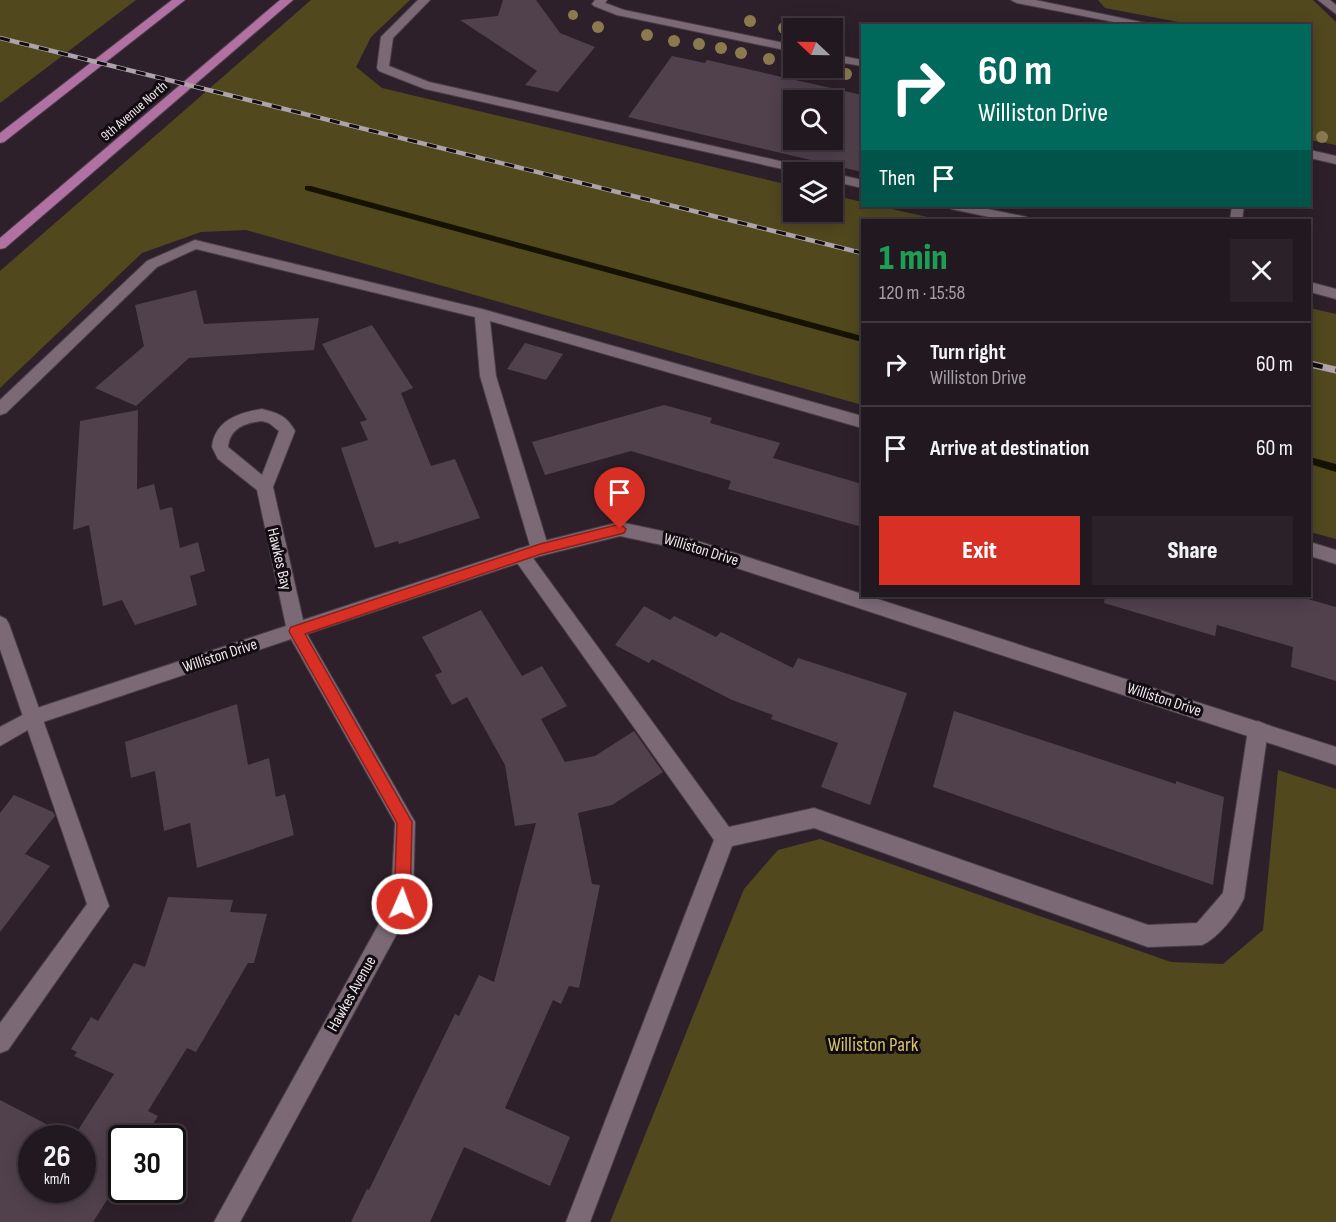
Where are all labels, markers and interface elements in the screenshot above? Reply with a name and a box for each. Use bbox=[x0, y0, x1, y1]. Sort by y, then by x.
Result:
north arrow bbox=[783, 18, 843, 78]
map controls bbox=[783, 18, 843, 222]
text: 60 m bbox=[978, 46, 1052, 97]
icon: right bbox=[879, 48, 957, 126]
street label: 9th Avenue North bbox=[97, 77, 171, 145]
button: search bbox=[783, 90, 843, 150]
text: Williston Drive bbox=[978, 97, 1108, 129]
button: layers bbox=[783, 162, 843, 222]
icon: arrive bbox=[927, 162, 960, 195]
text: Then bbox=[879, 165, 915, 192]
text: 1 min bbox=[879, 237, 947, 280]
button: close bbox=[1230, 239, 1293, 302]
text: 120 m · 15:58 bbox=[879, 281, 965, 305]
text: Turn right bbox=[930, 339, 1006, 366]
icon: right bbox=[879, 348, 912, 381]
text: 60 m bbox=[1256, 351, 1293, 378]
text: Williston Drive bbox=[930, 366, 1026, 390]
icon: arrive bbox=[879, 432, 912, 465]
text: Arrive at destination bbox=[930, 435, 1089, 462]
text: 60 m bbox=[1256, 435, 1293, 462]
pin bbox=[594, 467, 645, 529]
icon: arrive bbox=[603, 476, 636, 509]
button: Exit bbox=[879, 516, 1080, 585]
button: Share bbox=[1092, 516, 1293, 585]
street label: Hawkes Bay bbox=[263, 526, 295, 592]
street label: Williston Drive bbox=[661, 530, 741, 570]
street label: Williston Drive bbox=[180, 635, 260, 677]
street label: Williston Drive bbox=[1124, 679, 1204, 721]
position arrow bbox=[370, 872, 434, 936]
street label: Hawkes Avenue bbox=[324, 953, 380, 1035]
park label: Williston Park bbox=[828, 1033, 919, 1057]
speed limit sign: 30 bbox=[108, 1125, 186, 1203]
text: 26 bbox=[43, 1139, 71, 1175]
text: km/h bbox=[44, 1170, 70, 1189]

